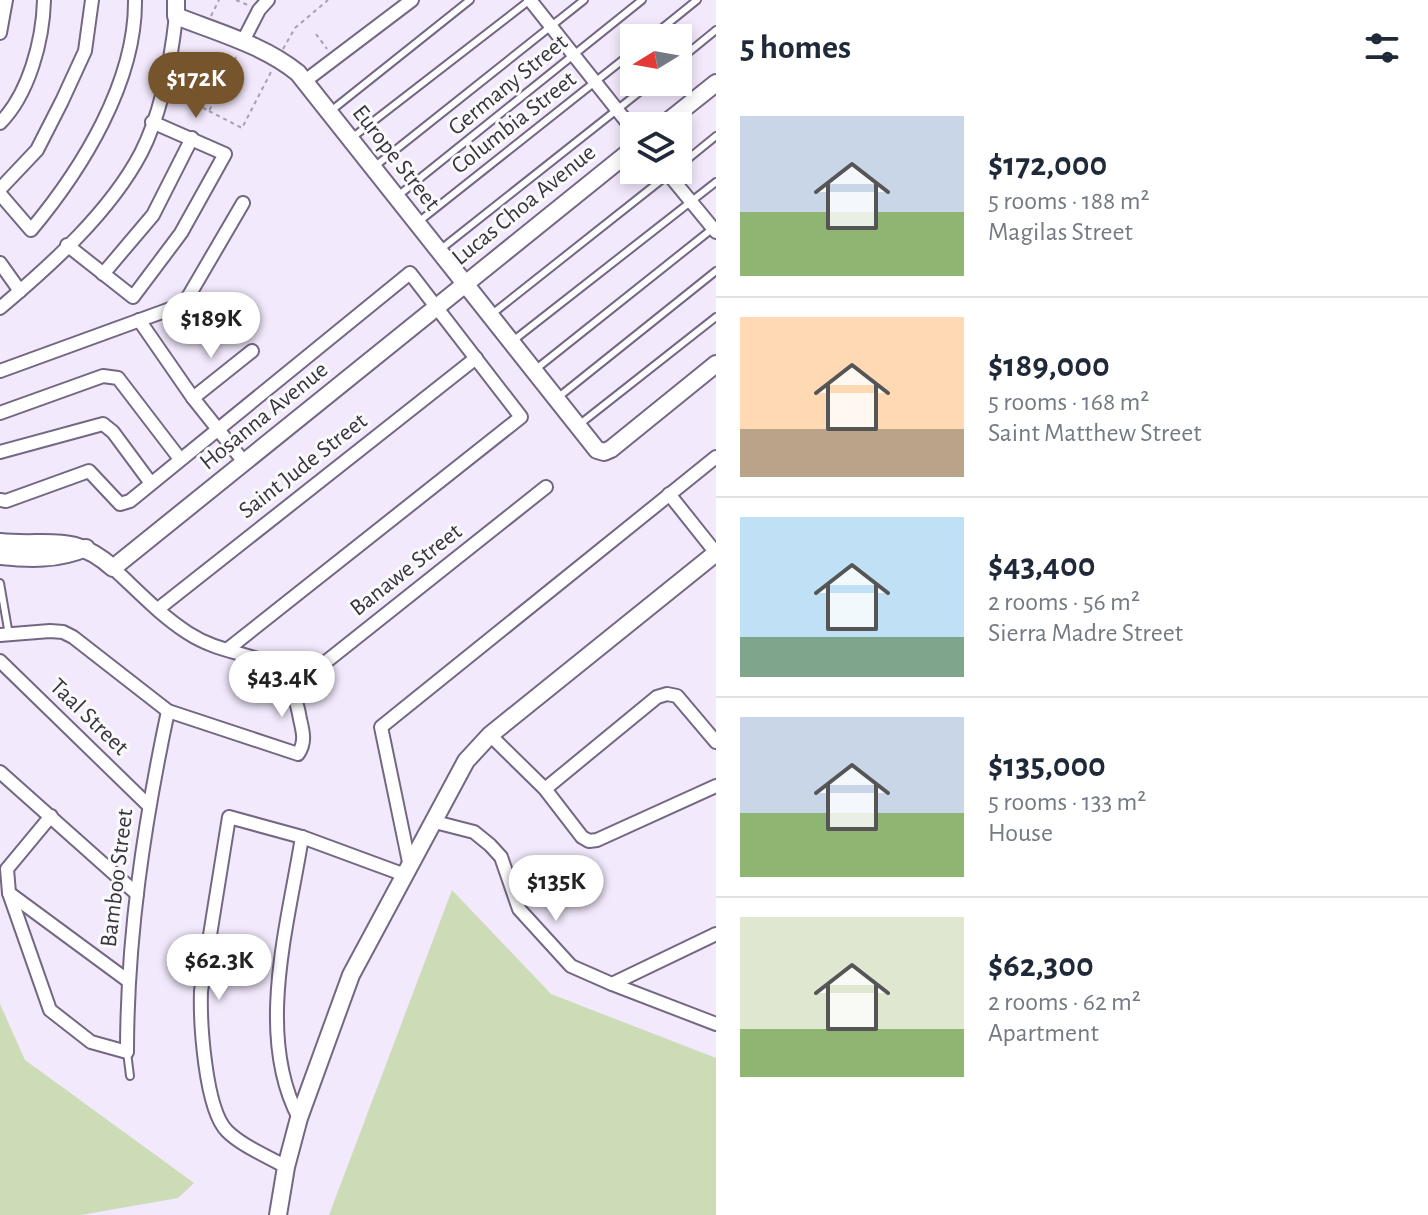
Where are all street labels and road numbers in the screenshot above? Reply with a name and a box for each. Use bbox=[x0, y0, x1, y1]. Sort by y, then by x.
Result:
street label: Germany Street bbox=[444, 30, 572, 140]
street label: Columbia Street bbox=[447, 67, 581, 179]
street label: Europe Street bbox=[348, 101, 445, 215]
street label: Lucas Choa Avenue bbox=[448, 140, 600, 270]
street label: Hosanna Avenue bbox=[195, 357, 333, 475]
street label: Saint Jude Street bbox=[234, 409, 372, 523]
street label: Banawe Street bbox=[346, 519, 467, 621]
street label: Taal Street bbox=[45, 674, 133, 760]
street label: Bamboo Street bbox=[97, 807, 137, 949]

